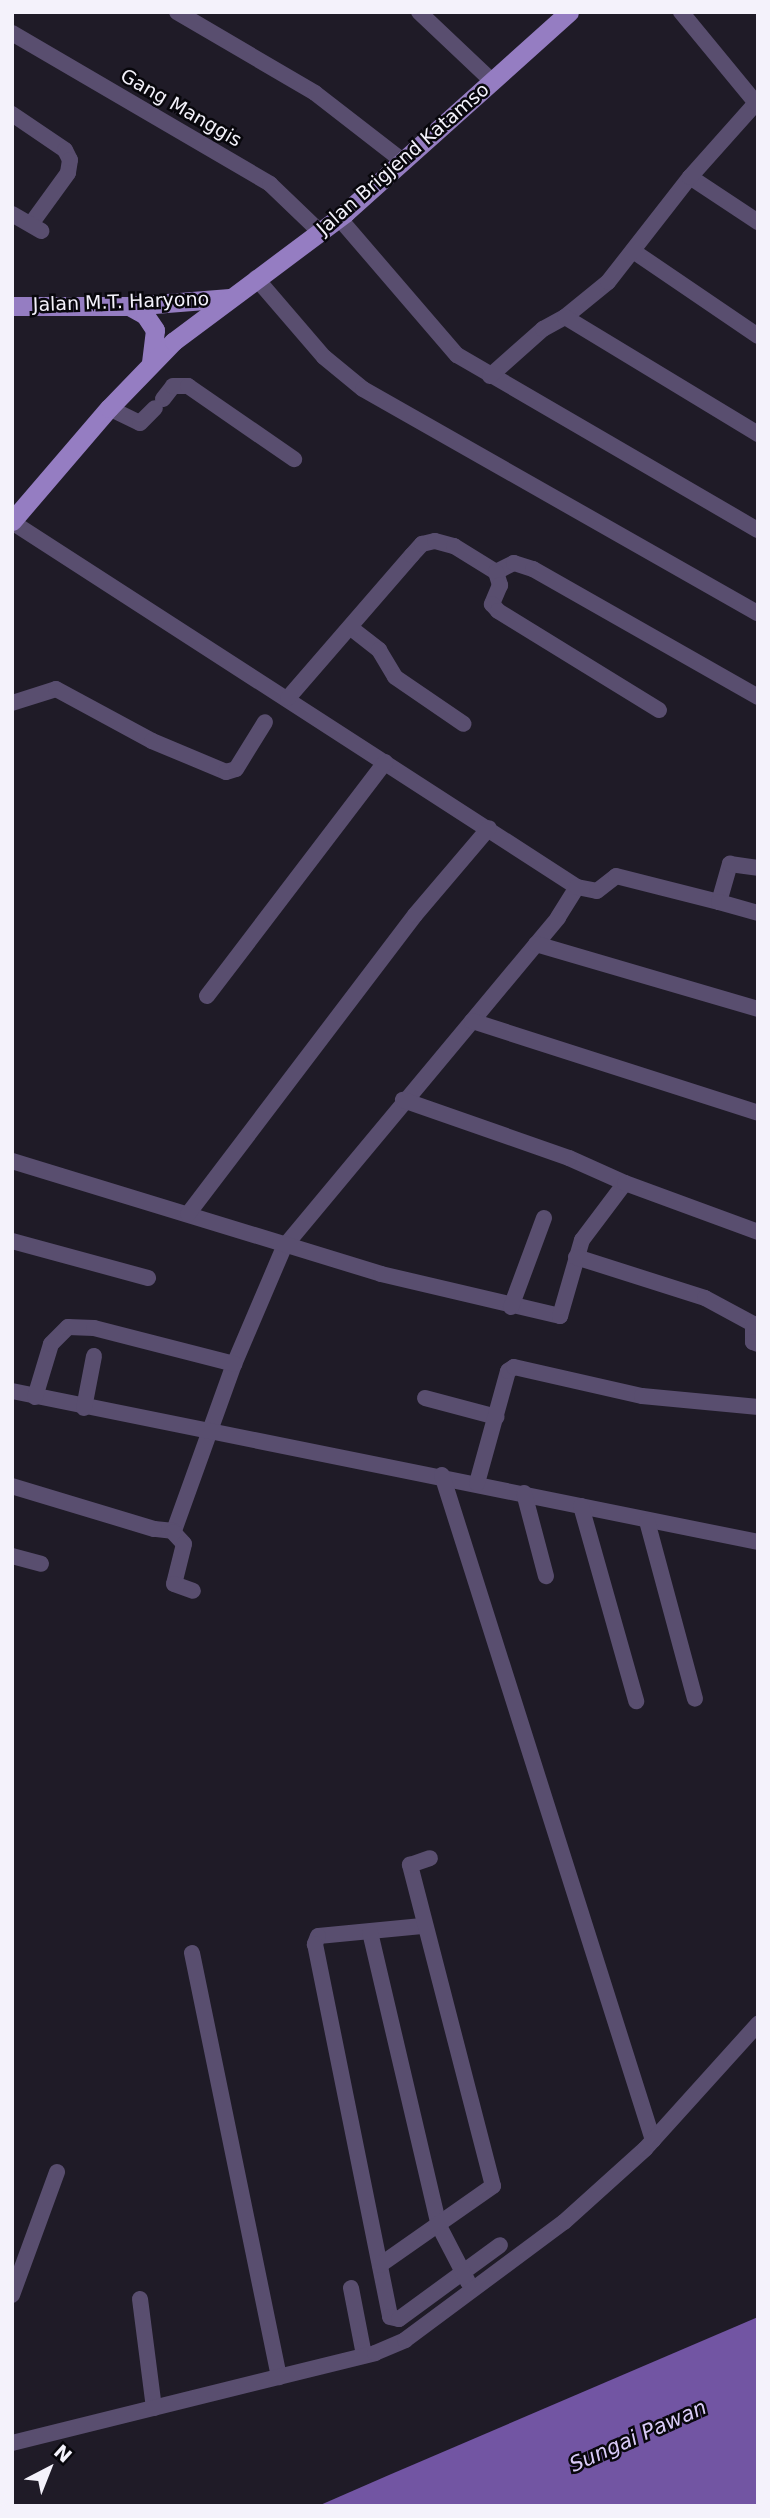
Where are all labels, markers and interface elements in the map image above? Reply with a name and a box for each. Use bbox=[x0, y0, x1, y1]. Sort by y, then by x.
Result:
street label: Gang Manggis bbox=[116, 64, 246, 152]
street label: Jalan Brigjend Katamso bbox=[312, 78, 494, 240]
street label: Jalan M.T. Haryono bbox=[32, 288, 210, 316]
water label: Sungai Pawan bbox=[565, 2394, 711, 2478]
north arrow bbox=[14, 2434, 84, 2504]
text: N bbox=[50, 2440, 76, 2467]

